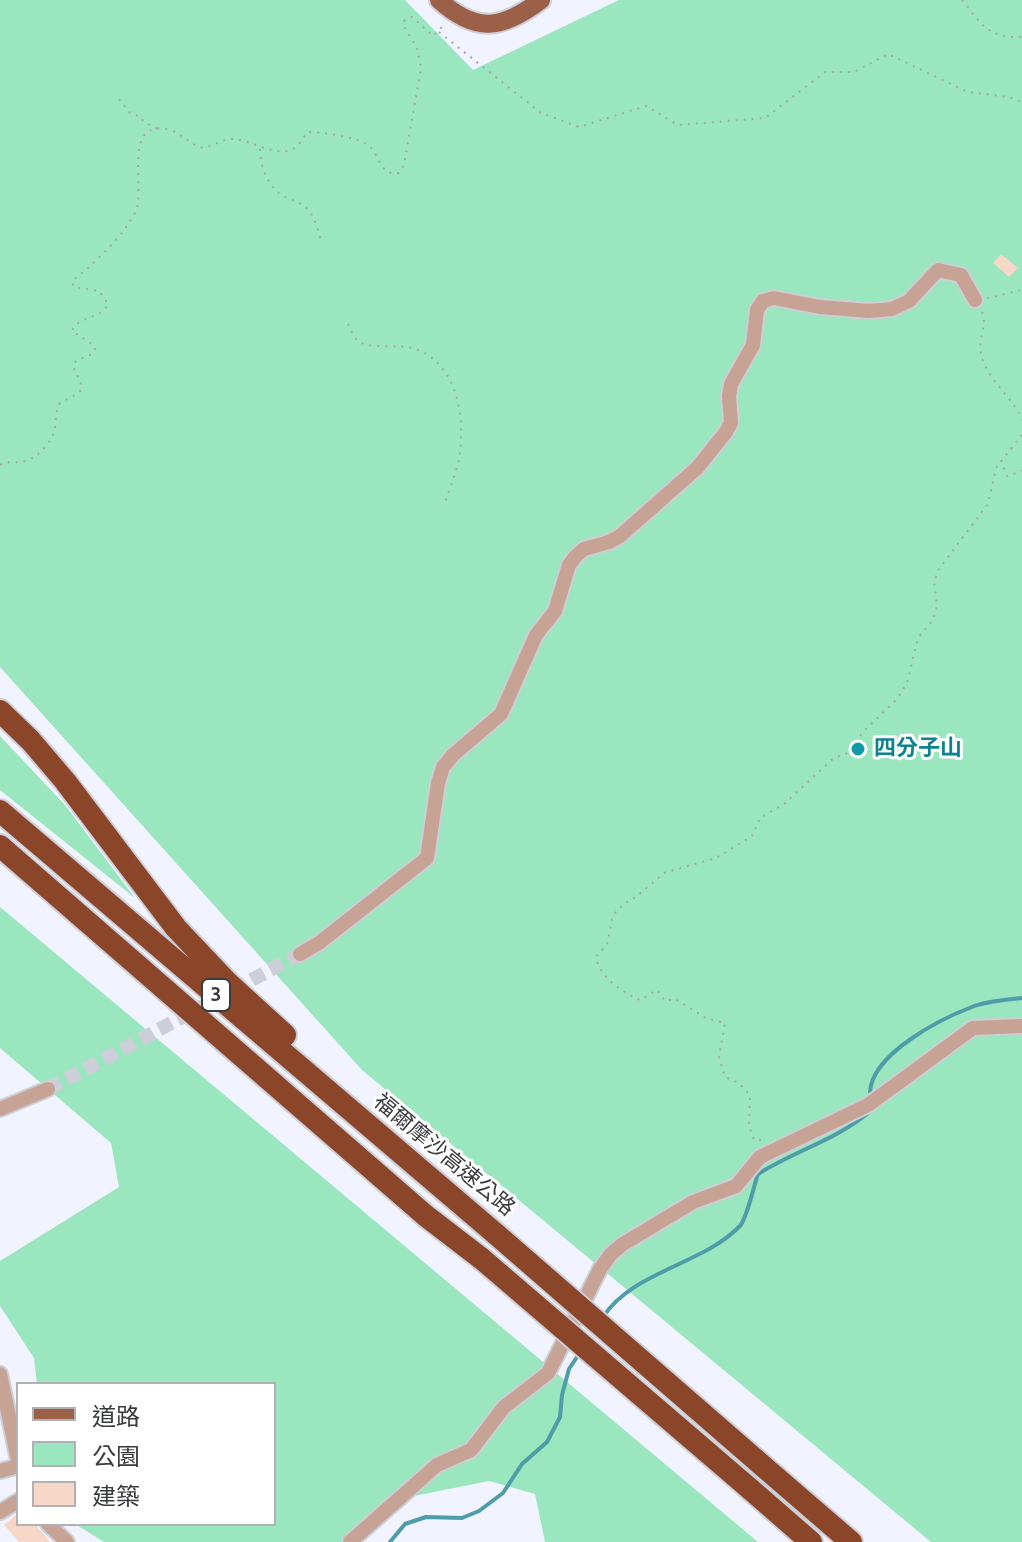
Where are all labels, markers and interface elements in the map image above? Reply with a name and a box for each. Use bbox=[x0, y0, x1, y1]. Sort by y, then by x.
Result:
place label: 四分子山 bbox=[874, 736, 962, 762]
marker: 四分子山 bbox=[849, 740, 867, 758]
road number: 3 bbox=[202, 979, 230, 1011]
street label: 福爾摩沙高速公路 bbox=[368, 1088, 520, 1222]
legend bbox=[16, 1382, 276, 1526]
text: 道路 bbox=[92, 1402, 140, 1431]
text: 公園 bbox=[92, 1442, 140, 1471]
text: 建築 bbox=[92, 1482, 140, 1511]

